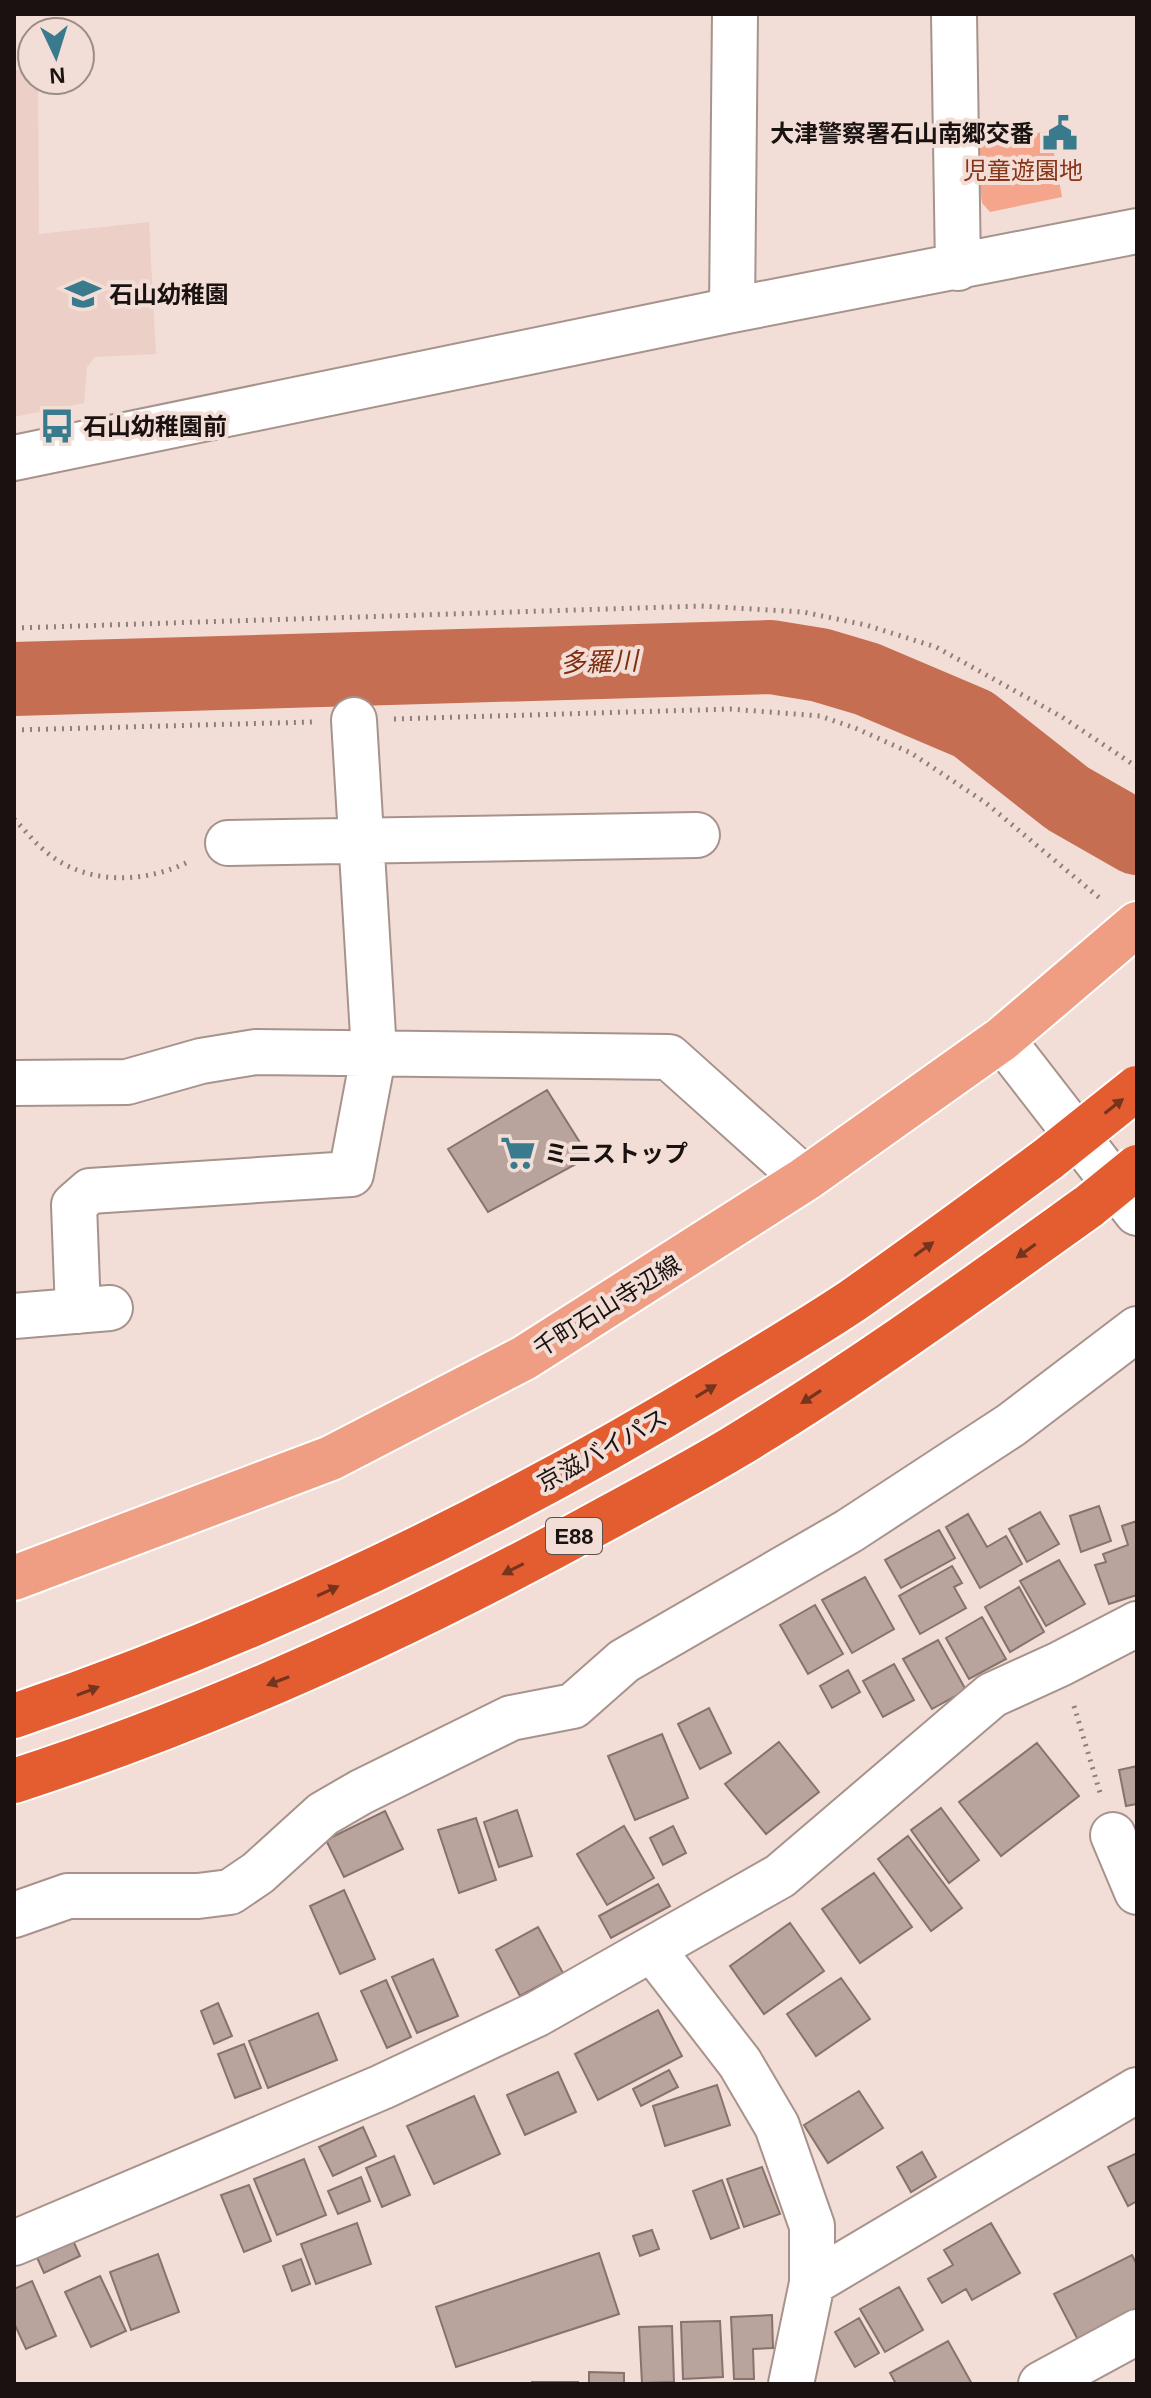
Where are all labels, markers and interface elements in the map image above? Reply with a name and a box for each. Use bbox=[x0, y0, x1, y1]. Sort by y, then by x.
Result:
north arrow bbox=[16, 16, 96, 96]
text: N bbox=[49, 62, 66, 88]
public building icon: 大津警察署石山南郷交番 bbox=[1041, 114, 1079, 152]
place label: 大津警察署石山南郷交番 bbox=[770, 120, 1034, 147]
park label: 児童遊園地 bbox=[963, 157, 1083, 184]
school or university icon: 石山幼稚園 bbox=[64, 275, 102, 313]
place label: 石山幼稚園 bbox=[109, 281, 229, 308]
bus stop icon: 石山幼稚園前 bbox=[38, 407, 76, 445]
place label: 石山幼稚園前 bbox=[83, 413, 227, 440]
water label: 多羅川 bbox=[559, 646, 641, 678]
one-way arrow bbox=[1104, 1098, 1124, 1115]
supermarket icon: ミニストップ bbox=[499, 1134, 537, 1172]
place label: ミニストップ bbox=[544, 1140, 688, 1167]
one-way arrow bbox=[913, 1242, 934, 1257]
one-way arrow bbox=[1015, 1243, 1036, 1258]
street label: 千町石山寺辺線 bbox=[529, 1250, 685, 1362]
one-way arrow bbox=[695, 1384, 717, 1398]
one-way arrow bbox=[800, 1390, 822, 1404]
street label: 京滋バイパス bbox=[533, 1403, 671, 1497]
road number: E88 bbox=[546, 1518, 602, 1554]
one-way arrow bbox=[502, 1562, 525, 1576]
one-way arrow bbox=[316, 1584, 339, 1598]
one-way arrow bbox=[266, 1675, 290, 1688]
one-way arrow bbox=[76, 1684, 100, 1697]

